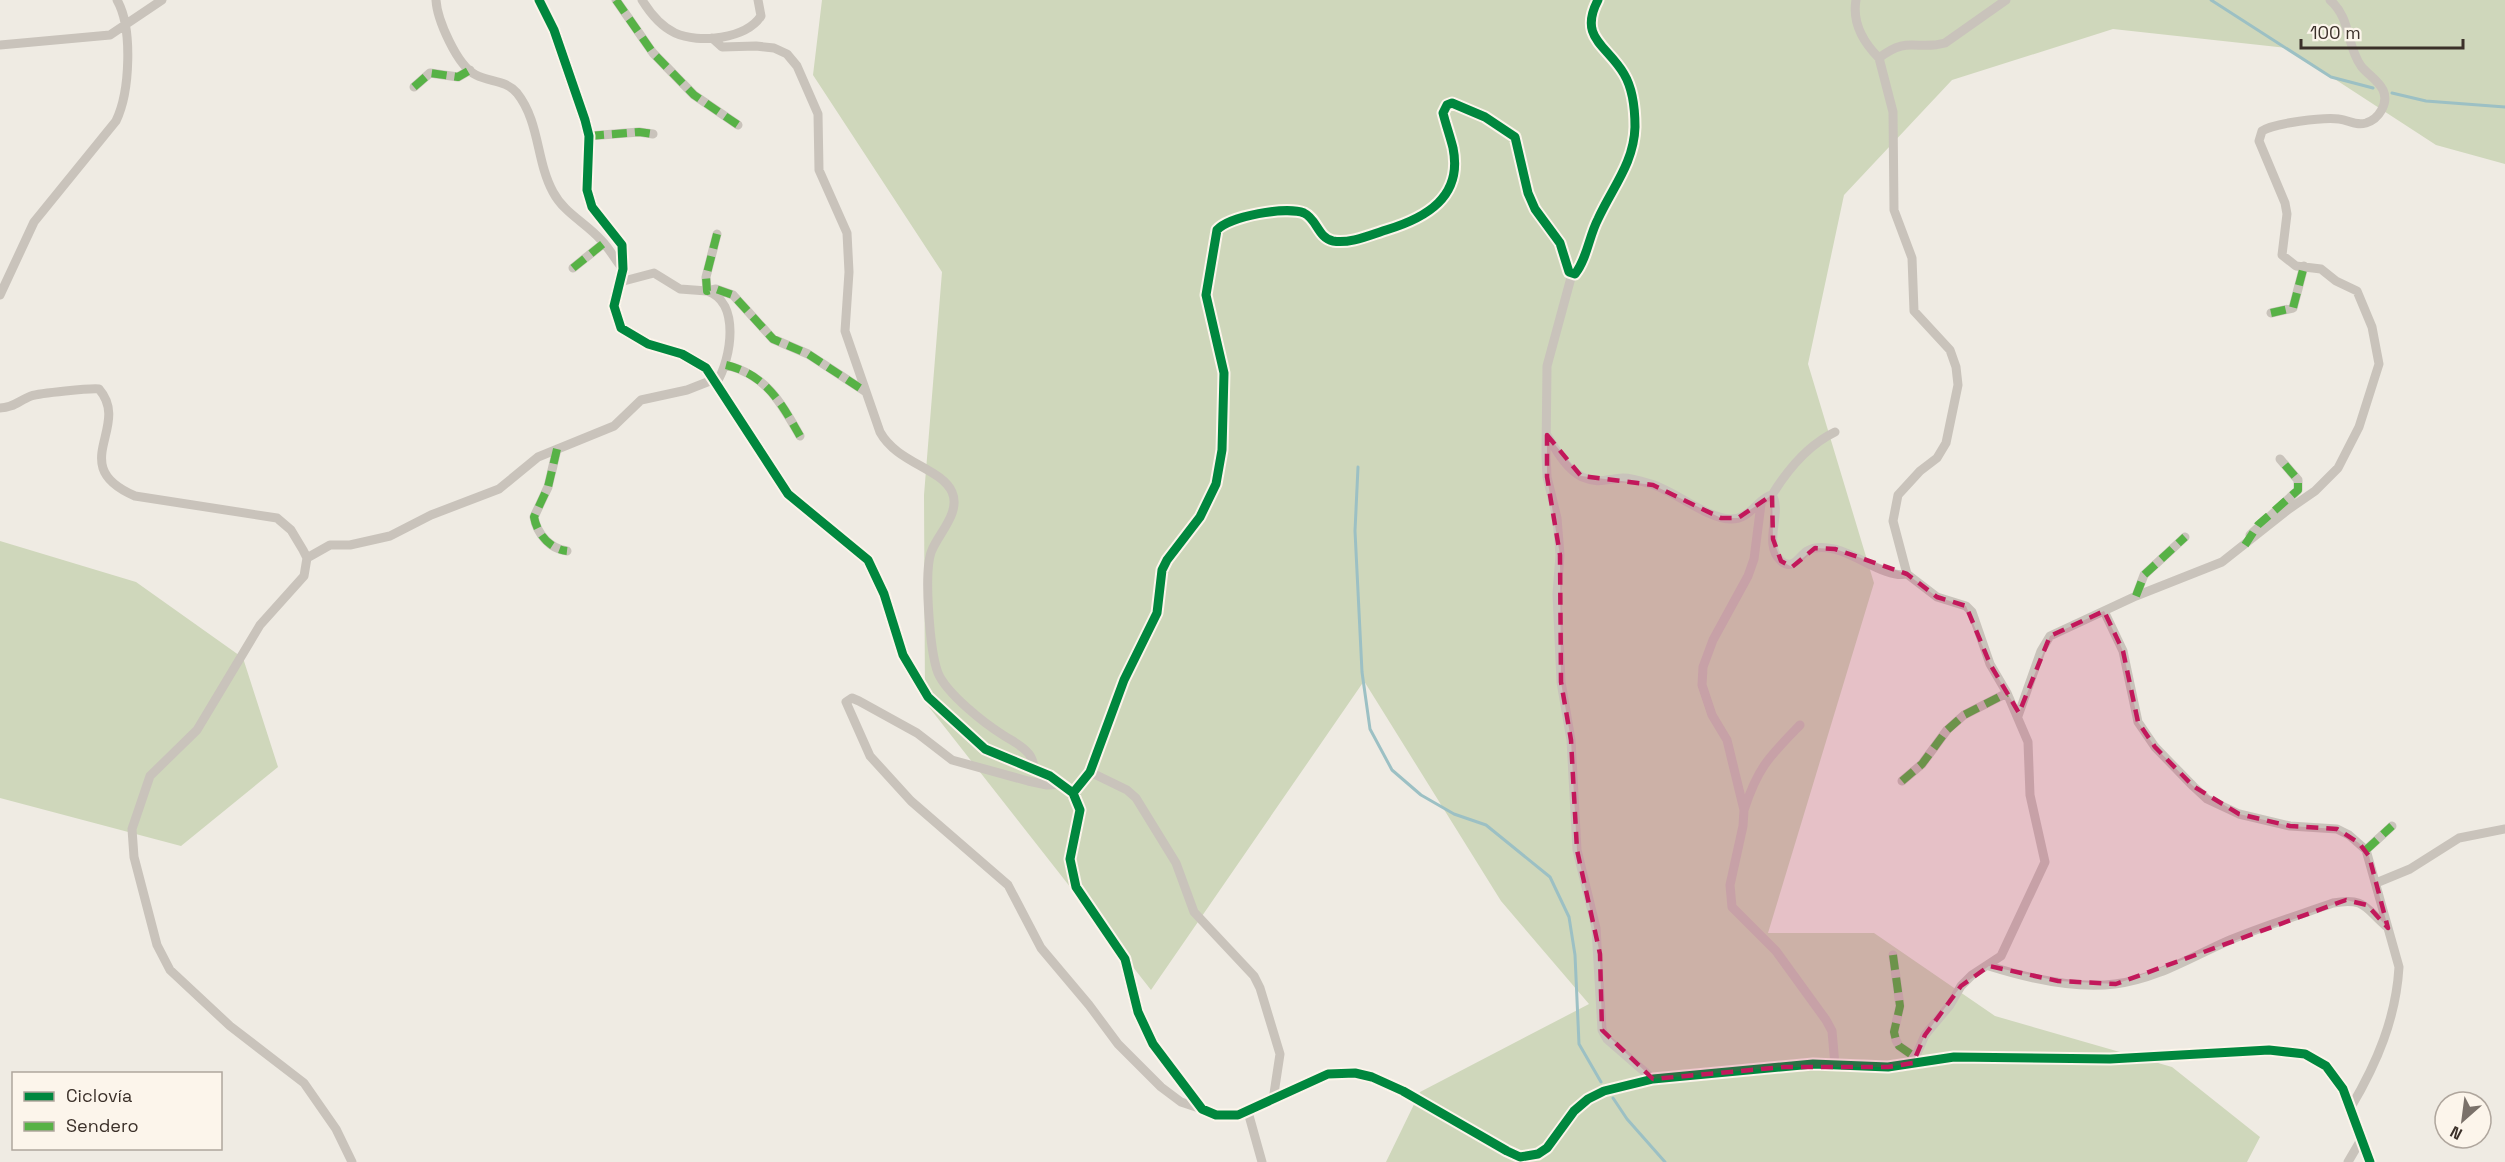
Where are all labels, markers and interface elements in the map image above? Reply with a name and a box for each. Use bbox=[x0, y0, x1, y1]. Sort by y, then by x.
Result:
scale bar bbox=[2301, 12, 2463, 50]
text: 100 m bbox=[2310, 21, 2361, 44]
legend bbox=[12, 1072, 222, 1150]
text: Ciclovía bbox=[66, 1084, 132, 1107]
north arrow bbox=[2433, 1090, 2493, 1150]
text: Sendero bbox=[66, 1114, 139, 1137]
text: N bbox=[2447, 1121, 2466, 1145]

